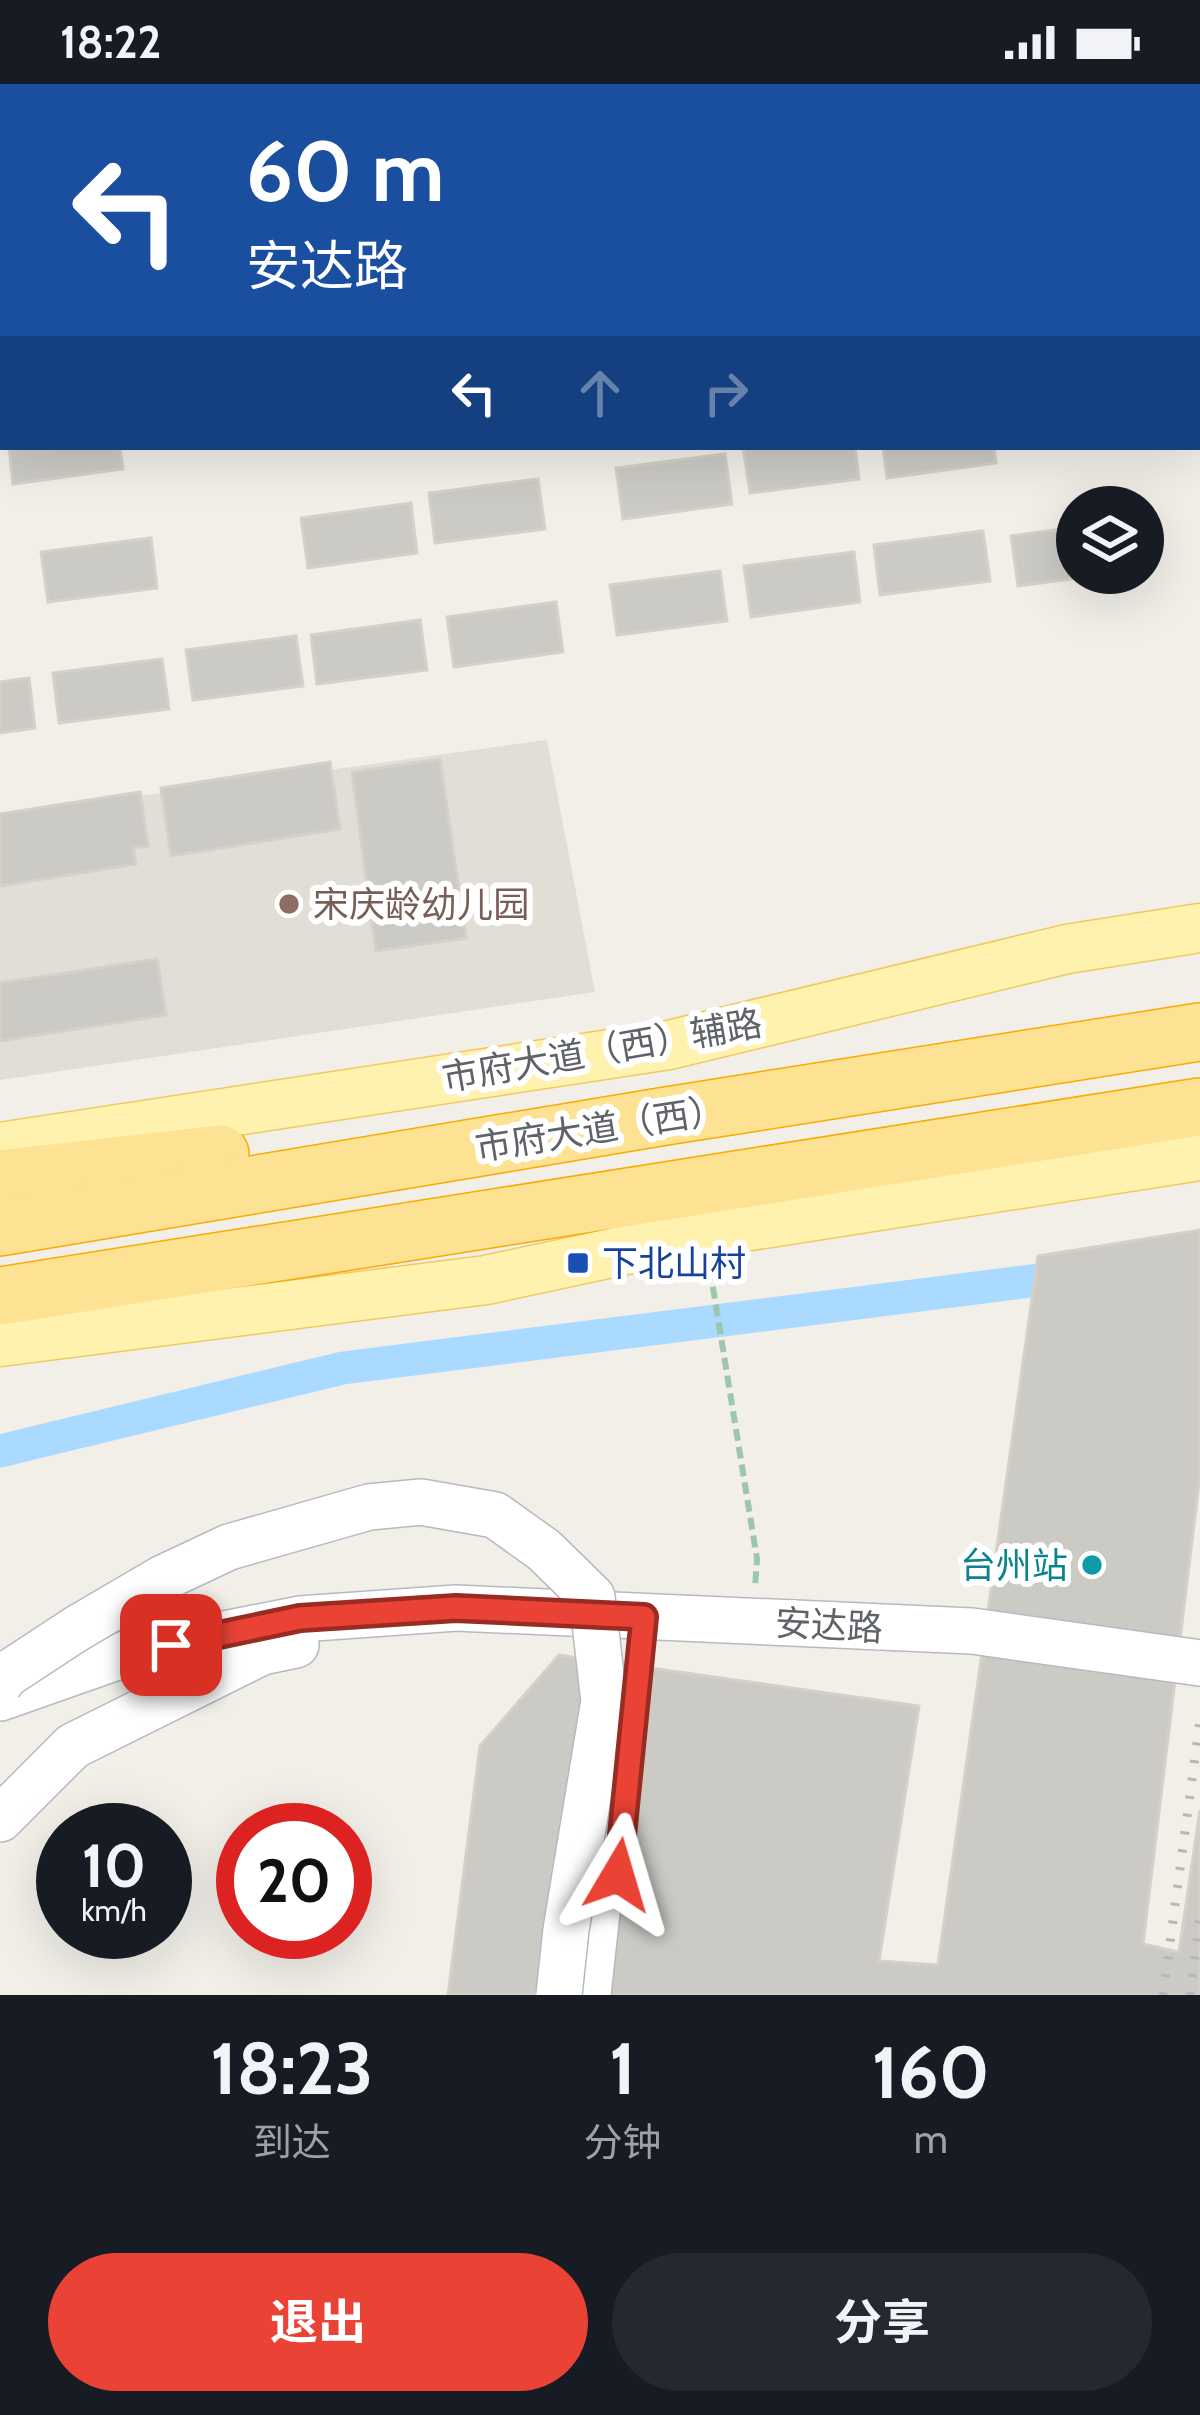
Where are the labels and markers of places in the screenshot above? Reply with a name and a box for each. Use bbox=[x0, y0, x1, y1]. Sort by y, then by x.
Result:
place label: 宋庆龄幼儿园 bbox=[313, 882, 529, 926]
marker: 宋庆龄幼儿园 bbox=[276, 891, 302, 917]
place label: 下北山村 bbox=[602, 1241, 746, 1285]
marker: 下北山村 bbox=[565, 1250, 591, 1276]
place label: 台州站 bbox=[960, 1543, 1068, 1587]
marker: 台州站 bbox=[1079, 1552, 1105, 1578]
pin bbox=[120, 1594, 222, 1696]

